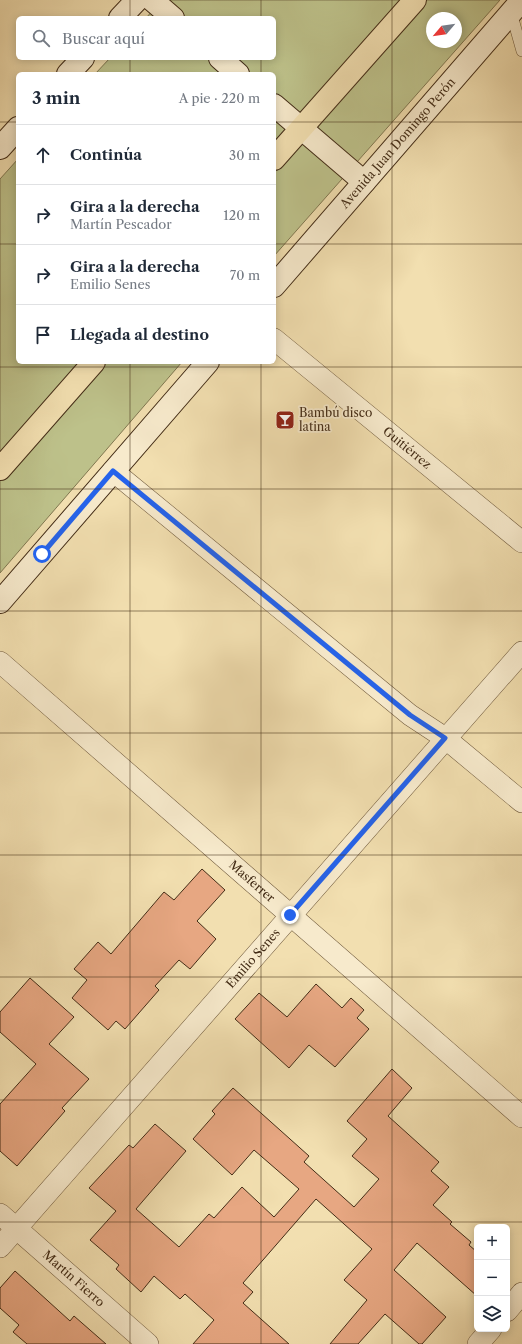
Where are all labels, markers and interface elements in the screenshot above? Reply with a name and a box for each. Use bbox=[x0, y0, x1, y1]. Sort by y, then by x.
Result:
north arrow bbox=[426, 12, 462, 48]
search box bbox=[16, 16, 276, 60]
icon: search bbox=[30, 27, 52, 49]
text: Buscar aquí bbox=[62, 29, 145, 48]
street label: Avenida Juan Domingo Perón bbox=[336, 74, 458, 212]
text: 3 min bbox=[32, 88, 81, 108]
text: A pie · 220 m bbox=[179, 90, 260, 106]
icon: ahead bbox=[32, 144, 54, 166]
text: Continúa bbox=[70, 145, 142, 164]
text: 30 m bbox=[229, 147, 260, 163]
text: Gira a la derecha bbox=[70, 197, 200, 216]
icon: right bbox=[32, 204, 54, 226]
text: 120 m bbox=[223, 207, 260, 223]
text: Martín Pescador bbox=[70, 216, 172, 232]
text: Gira a la derecha bbox=[70, 257, 200, 276]
icon: right bbox=[32, 264, 54, 286]
text: 70 m bbox=[230, 267, 260, 283]
text: Emilio Senes bbox=[70, 276, 150, 292]
icon: arrive bbox=[32, 324, 54, 346]
text: Llegada al destino bbox=[70, 325, 209, 344]
place label: Bambú disco latina bbox=[299, 405, 372, 434]
bar icon: Bambú disco latina bbox=[274, 409, 296, 431]
street label: Guitiérrez bbox=[380, 423, 435, 472]
route start bbox=[33, 545, 51, 563]
street label: Masferrer bbox=[226, 857, 278, 905]
route end bbox=[281, 906, 299, 924]
street label: Emilio Senes bbox=[223, 925, 283, 991]
map controls bbox=[474, 1224, 510, 1332]
button: + bbox=[474, 1224, 510, 1260]
street label: Martín Fierro bbox=[40, 1247, 108, 1310]
button: − bbox=[474, 1260, 510, 1296]
button: layers bbox=[474, 1296, 510, 1332]

